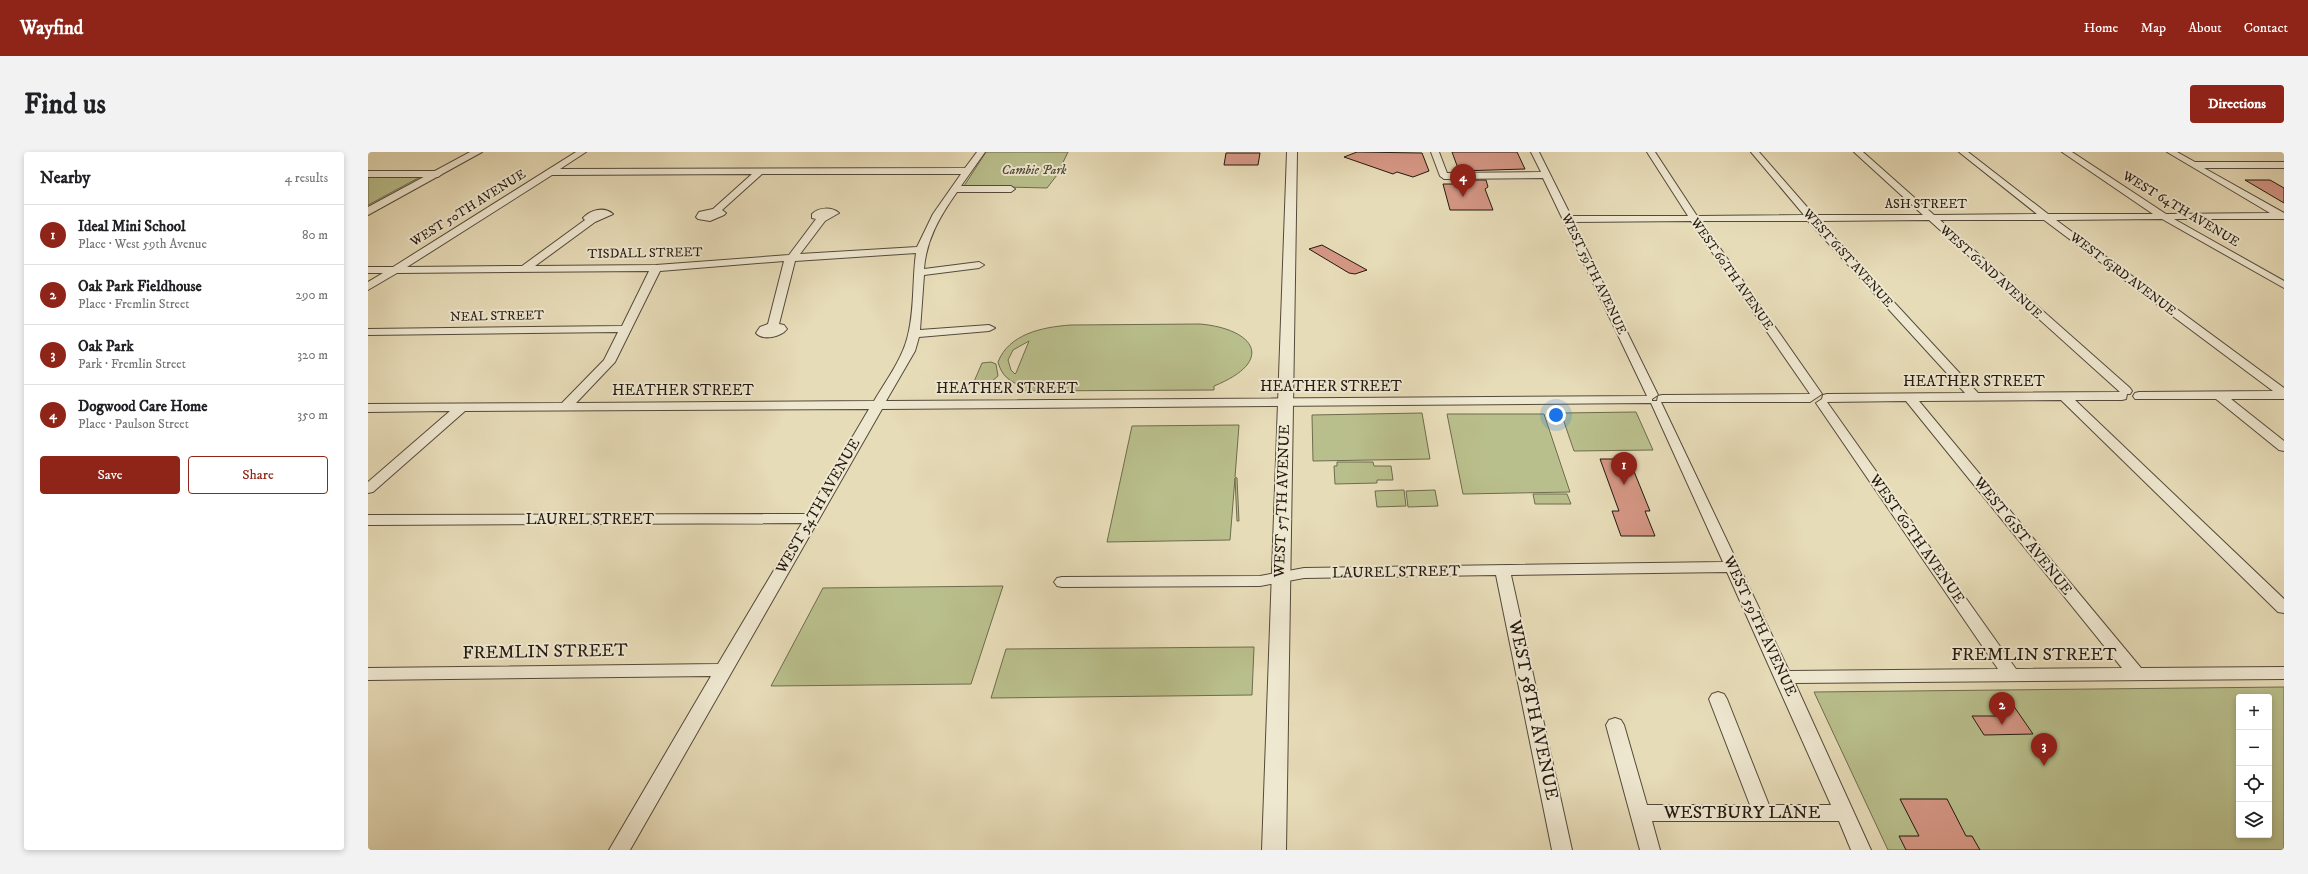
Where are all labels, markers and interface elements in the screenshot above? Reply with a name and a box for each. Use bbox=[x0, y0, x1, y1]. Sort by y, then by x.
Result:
text: Wayfind bbox=[20, 17, 83, 40]
text: Home bbox=[2084, 19, 2118, 37]
text: Map bbox=[2140, 19, 2166, 37]
text: About bbox=[2188, 19, 2222, 37]
text: Contact bbox=[2244, 19, 2288, 37]
button: Directions bbox=[2190, 85, 2284, 123]
text: Find us bbox=[24, 87, 106, 122]
park label: Cambie Park bbox=[1002, 162, 1067, 178]
pin: 4 bbox=[1450, 164, 1476, 197]
street label: WEST 50TH AVENUE bbox=[407, 166, 529, 251]
text: Nearby bbox=[40, 167, 90, 189]
street label: WEST 64TH AVENUE bbox=[2119, 167, 2242, 250]
text: 4 results bbox=[285, 170, 328, 186]
street label: ASH STREET bbox=[1885, 196, 1967, 212]
street label: WEST 61ST AVENUE bbox=[1799, 205, 1896, 310]
street label: WEST 59TH AVENUE bbox=[1557, 210, 1630, 337]
street label: WEST 60TH AVENUE bbox=[1687, 214, 1777, 333]
text: Ideal Mini School bbox=[78, 217, 185, 236]
street label: WEST 62ND AVENUE bbox=[1936, 221, 2045, 322]
text: 1 bbox=[51, 227, 55, 243]
text: 80 m bbox=[302, 227, 328, 243]
street label: WEST 63RD AVENUE bbox=[2066, 228, 2179, 319]
text: Place · West 59th Avenue bbox=[78, 236, 207, 252]
street label: TISDALL STREET bbox=[587, 244, 703, 262]
text: Oak Park Fieldhouse bbox=[78, 277, 202, 296]
text: 2 bbox=[50, 287, 56, 303]
text: 290 m bbox=[296, 287, 328, 303]
text: Place · Fremlin Street bbox=[78, 296, 190, 312]
street label: NEAL STREET bbox=[450, 307, 544, 325]
text: Oak Park bbox=[78, 337, 134, 356]
text: 3 bbox=[51, 347, 55, 363]
text: 320 m bbox=[297, 347, 328, 363]
text: Park · Fremlin Street bbox=[78, 356, 186, 372]
street label: HEATHER STREET bbox=[1903, 372, 2046, 391]
street label: HEATHER STREET bbox=[1260, 377, 1403, 396]
street label: HEATHER STREET bbox=[936, 379, 1079, 398]
street label: HEATHER STREET bbox=[612, 381, 755, 400]
text: Dogwood Care Home bbox=[78, 397, 207, 416]
your location bbox=[1546, 405, 1566, 425]
text: 4 bbox=[49, 407, 57, 423]
text: 350 m bbox=[297, 407, 328, 423]
text: Place · Paulson Street bbox=[78, 416, 189, 432]
street label: WEST 57TH AVENUE bbox=[1270, 424, 1294, 579]
street label: WEST 54TH AVENUE bbox=[771, 435, 865, 578]
pin: 1 bbox=[1611, 452, 1637, 485]
button: Save bbox=[40, 456, 180, 494]
button: Share bbox=[188, 456, 328, 494]
street label: WEST 60TH AVENUE bbox=[1865, 470, 1969, 608]
street label: WEST 61ST AVENUE bbox=[1969, 472, 2077, 599]
street label: LAUREL STREET bbox=[526, 510, 655, 529]
street label: WEST 59TH AVENUE bbox=[1719, 552, 1801, 700]
street label: LAUREL STREET bbox=[1332, 561, 1461, 583]
street label: WEST 58TH AVENUE bbox=[1503, 617, 1563, 802]
street label: FREMLIN STREET bbox=[462, 640, 628, 664]
street label: FREMLIN STREET bbox=[1951, 644, 2117, 666]
pin: 2 bbox=[1989, 692, 2015, 725]
map controls bbox=[2236, 694, 2272, 838]
button: + bbox=[2236, 694, 2272, 730]
button: − bbox=[2236, 730, 2272, 766]
pin: 3 bbox=[2031, 733, 2057, 766]
button: locate bbox=[2236, 766, 2272, 802]
street label: WESTBURY LANE bbox=[1663, 802, 1821, 824]
button: layers bbox=[2236, 802, 2272, 838]

